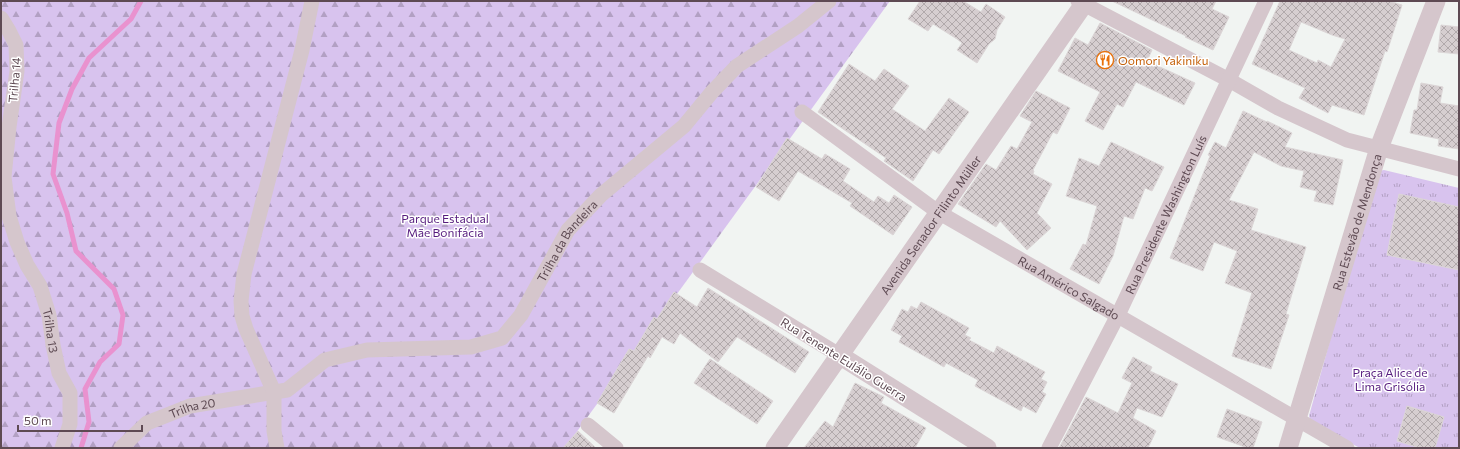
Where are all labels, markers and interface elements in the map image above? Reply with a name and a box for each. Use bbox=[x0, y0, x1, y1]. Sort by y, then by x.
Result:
restaurant icon: Oomori Yakiniku bbox=[1095, 50, 1115, 70]
place label: Oomori Yakiniku bbox=[1118, 53, 1208, 67]
street label: Trilha 14 bbox=[5, 57, 23, 103]
street label: Rua Presidente Washington Luís bbox=[1122, 133, 1209, 296]
street label: Avenida Senador Filinto Müller bbox=[877, 152, 984, 297]
street label: Rua Estevão de Mendonça bbox=[1329, 152, 1384, 292]
street label: Trilha da Bandeira bbox=[534, 197, 600, 284]
park label: Parque Estadual Mãe Bonifácia bbox=[401, 211, 489, 239]
street label: Rua Américo Salgado bbox=[1016, 253, 1122, 322]
street label: Trilha 13 bbox=[40, 306, 62, 354]
street label: Rua Tenente Eulálio Guerra bbox=[778, 314, 910, 404]
park label: Praça Alice de Lima Grisólia bbox=[1352, 365, 1428, 393]
street label: Trilha 20 bbox=[167, 395, 216, 421]
scale bar bbox=[18, 407, 142, 433]
text: 50 m bbox=[24, 413, 52, 427]

